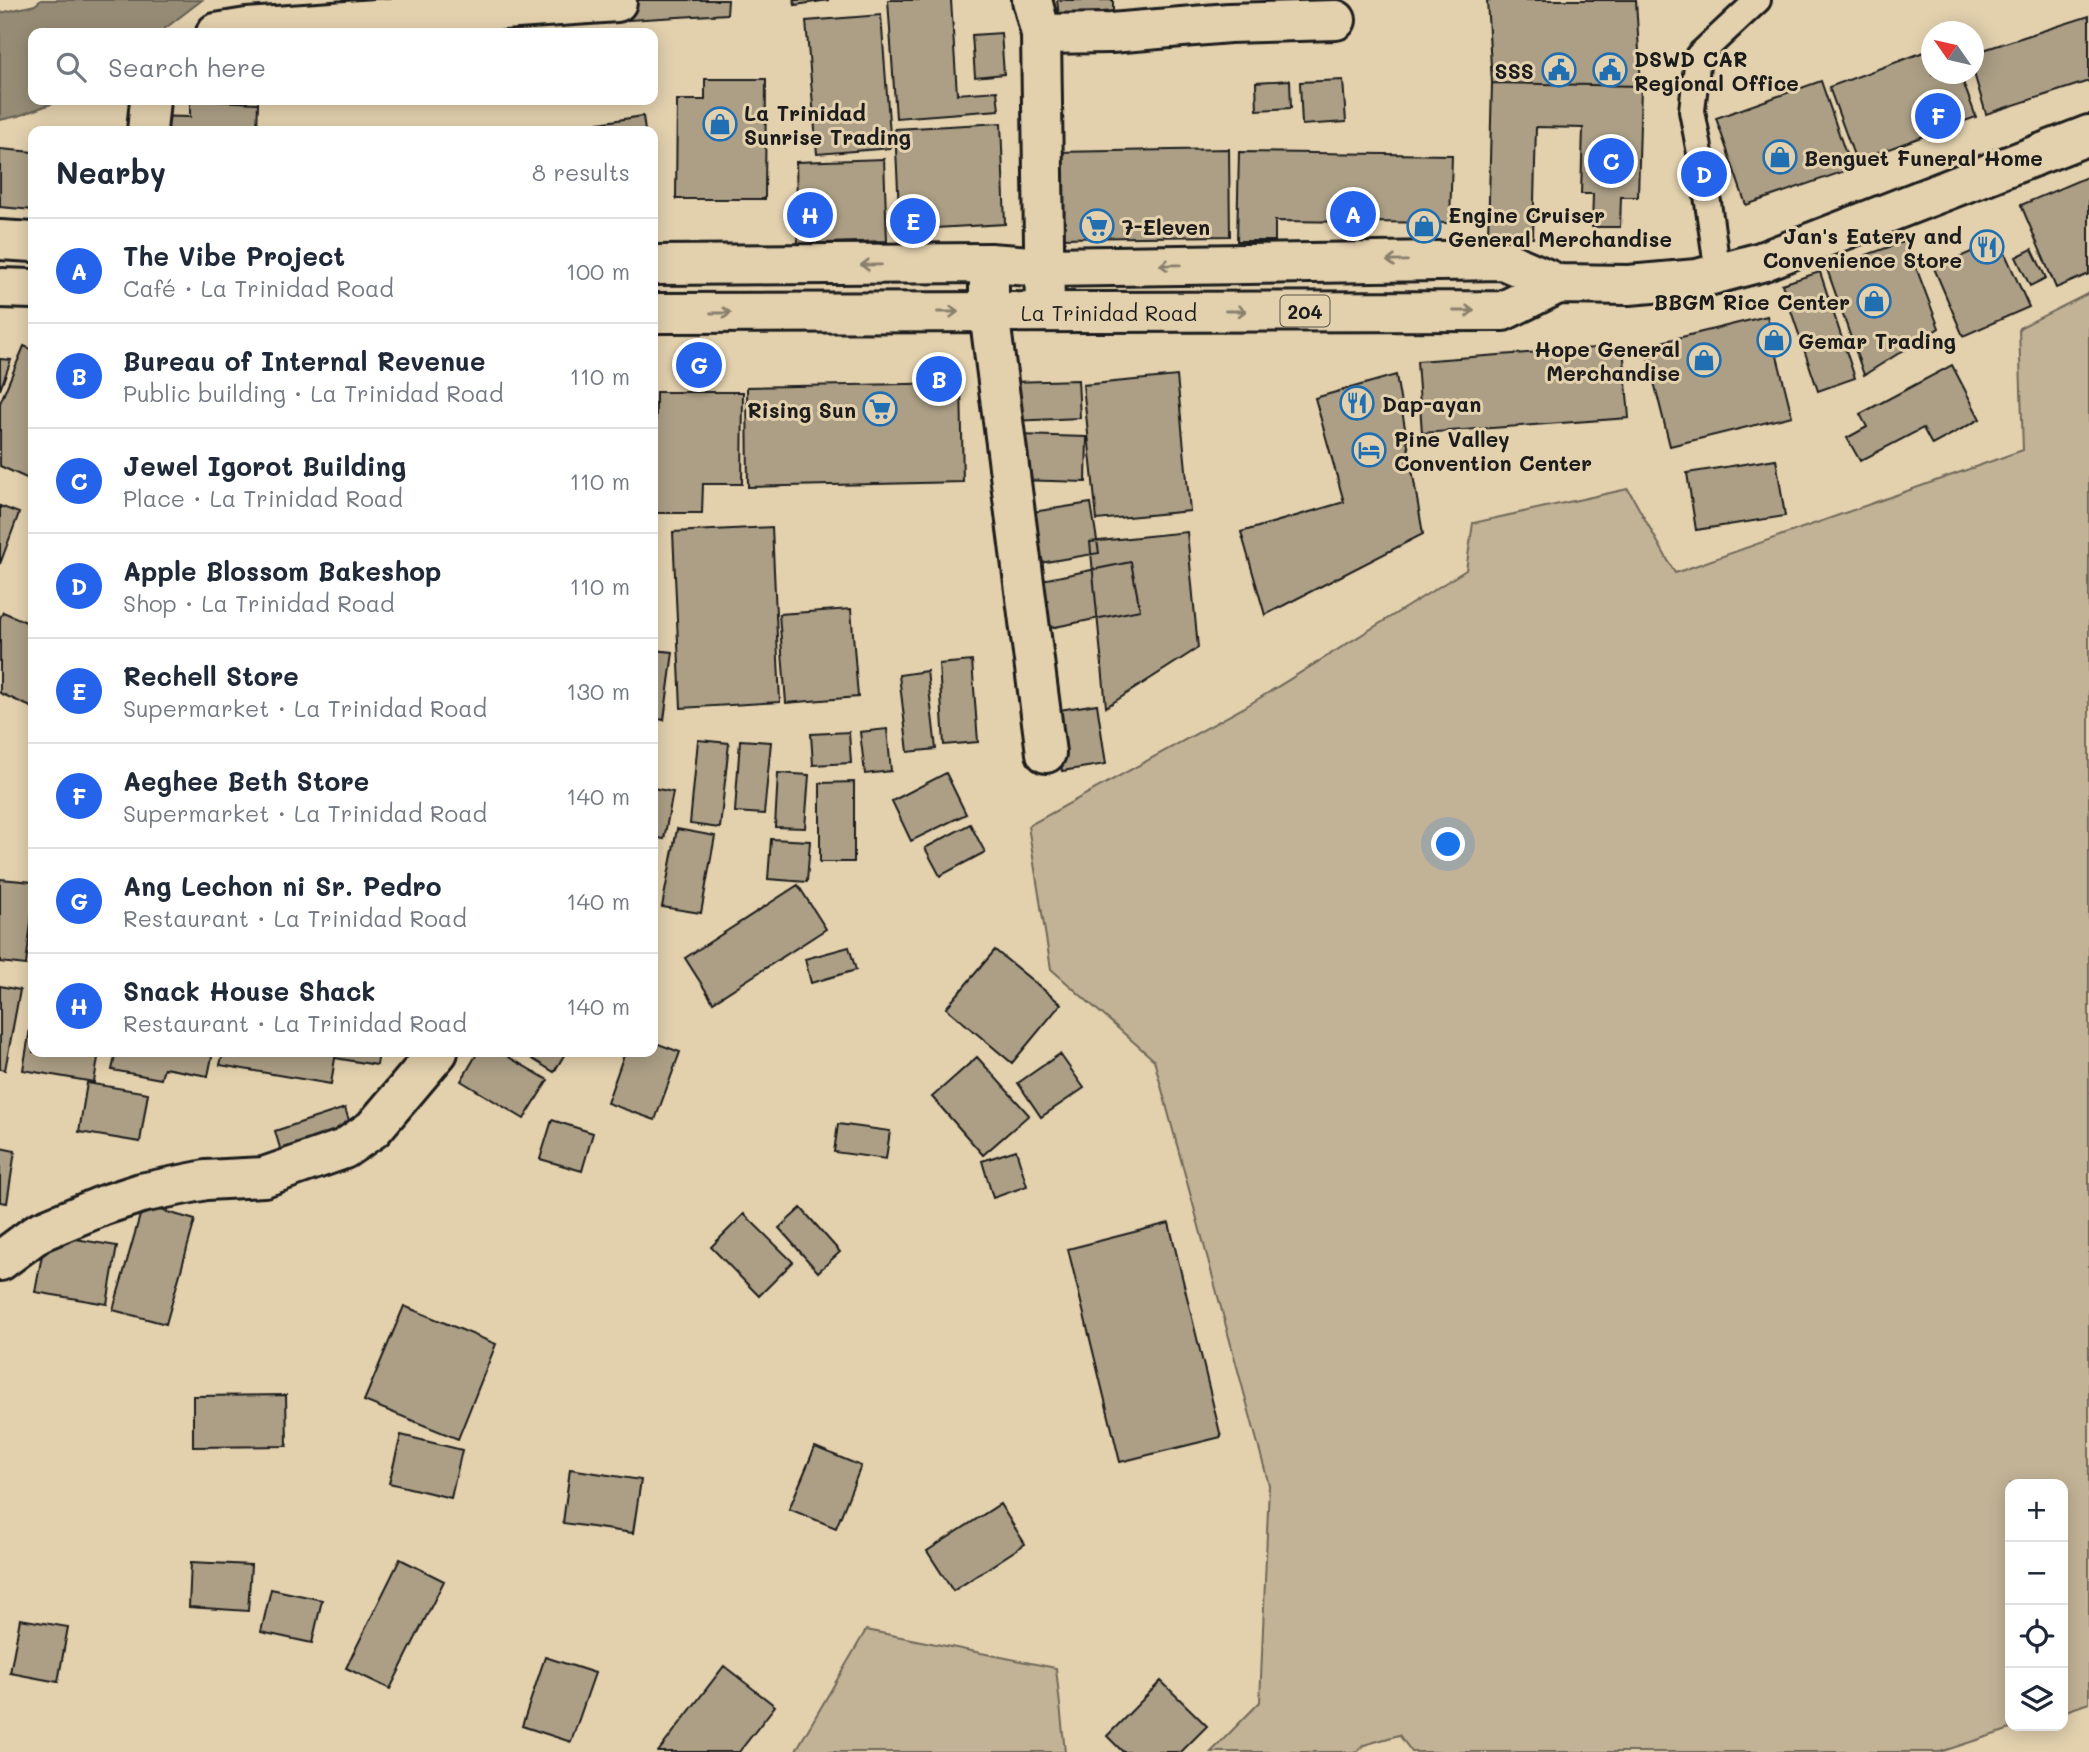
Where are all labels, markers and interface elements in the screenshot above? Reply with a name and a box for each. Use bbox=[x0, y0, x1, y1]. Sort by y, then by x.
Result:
north arrow bbox=[1921, 21, 1984, 84]
search box bbox=[28, 28, 658, 105]
place label: DSWD CAR Regional Office bbox=[1634, 45, 1799, 96]
icon: search bbox=[52, 48, 90, 86]
text: Search here bbox=[108, 50, 266, 84]
public building icon: SSS bbox=[1540, 51, 1578, 89]
public building icon: DSWD CAR Regional Office bbox=[1591, 51, 1629, 89]
place label: SSS bbox=[1495, 57, 1534, 84]
pin: F bbox=[1915, 90, 1961, 142]
place label: La Trinidad Sunrise Trading bbox=[744, 99, 911, 150]
shop icon: La Trinidad Sunrise Trading bbox=[701, 105, 739, 143]
pin: C bbox=[1588, 135, 1634, 187]
shop icon: Benguet Funeral Home bbox=[1761, 138, 1799, 176]
place label: Benguet Funeral Home bbox=[1804, 144, 2043, 171]
pin: D bbox=[1681, 148, 1727, 200]
text: Nearby bbox=[56, 152, 166, 192]
text: 8 results bbox=[532, 157, 630, 187]
pin: A bbox=[1330, 188, 1376, 240]
pin: H bbox=[787, 189, 833, 241]
pin: E bbox=[890, 195, 936, 247]
place label: Engine Cruiser General Merchandise bbox=[1448, 201, 1672, 252]
supermarket icon: 7-Eleven bbox=[1078, 207, 1116, 245]
shop icon: Engine Cruiser General Merchandise bbox=[1405, 207, 1443, 245]
place label: 7-Eleven bbox=[1122, 213, 1210, 240]
place label: Jan's Eatery and Convenience Store bbox=[1763, 222, 1962, 273]
restaurant icon: Jan's Eatery and Convenience Store bbox=[1968, 228, 2006, 266]
text: The Vibe Project bbox=[123, 239, 345, 273]
one-way arrow bbox=[1386, 254, 1409, 267]
text: A bbox=[71, 256, 87, 286]
text: 100 m bbox=[566, 256, 630, 286]
one-way arrow bbox=[860, 258, 883, 271]
one-way arrow bbox=[1158, 258, 1181, 271]
text: Café · La Trinidad Road bbox=[123, 273, 394, 303]
shop icon: BBGM Rice Center bbox=[1855, 282, 1893, 320]
place label: BBGM Rice Center bbox=[1654, 288, 1850, 315]
road number: 204 bbox=[1280, 296, 1330, 326]
street label: La Trinidad Road bbox=[1021, 299, 1197, 326]
one-way arrow bbox=[1224, 304, 1247, 318]
one-way arrow bbox=[1452, 304, 1475, 318]
one-way arrow bbox=[937, 305, 960, 319]
one-way arrow bbox=[709, 306, 732, 320]
shop icon: Gemar Trading bbox=[1755, 321, 1793, 359]
place label: Gemar Trading bbox=[1798, 327, 1956, 354]
place label: Hope General Merchandise bbox=[1534, 335, 1680, 386]
pin: G bbox=[676, 339, 722, 391]
shop icon: Hope General Merchandise bbox=[1685, 341, 1723, 379]
text: Bureau of Internal Revenue bbox=[123, 344, 485, 378]
pin: B bbox=[916, 353, 962, 405]
text: B bbox=[71, 361, 87, 391]
text: 110 m bbox=[570, 361, 630, 391]
text: Public building · La Trinidad Road bbox=[123, 378, 504, 408]
restaurant icon: Dap-ayan bbox=[1338, 384, 1376, 422]
supermarket icon: Rising Sun bbox=[861, 390, 899, 428]
place label: Dap-ayan bbox=[1382, 390, 1481, 418]
place label: Rising Sun bbox=[747, 396, 856, 423]
place label: Pine Valley Convention Center bbox=[1394, 425, 1592, 476]
hotel icon: Pine Valley Convention Center bbox=[1350, 431, 1388, 469]
text: Jewel Igorot Building bbox=[123, 449, 406, 483]
text: C bbox=[70, 466, 88, 496]
text: 110 m bbox=[570, 466, 630, 496]
text: Place · La Trinidad Road bbox=[123, 483, 403, 513]
text: Apple Blossom Bakeshop bbox=[123, 554, 441, 588]
text: D bbox=[71, 571, 87, 601]
text: 110 m bbox=[570, 571, 630, 601]
text: Shop · La Trinidad Road bbox=[123, 588, 395, 618]
text: Rechell Store bbox=[123, 659, 299, 693]
text: E bbox=[72, 676, 86, 706]
text: 130 m bbox=[566, 676, 630, 706]
text: Supermarket · La Trinidad Road bbox=[123, 693, 487, 723]
text: Aeghee Beth Store bbox=[123, 764, 369, 798]
text: F bbox=[72, 781, 86, 811]
text: 140 m bbox=[566, 781, 630, 811]
text: Supermarket · La Trinidad Road bbox=[123, 798, 487, 828]
your location bbox=[1431, 827, 1465, 861]
text: Ang Lechon ni Sr. Pedro bbox=[123, 869, 442, 903]
text: G bbox=[70, 886, 88, 916]
text: 140 m bbox=[566, 886, 630, 916]
text: Restaurant · La Trinidad Road bbox=[123, 903, 467, 933]
text: Snack House Shack bbox=[123, 974, 376, 1008]
text: H bbox=[70, 991, 88, 1021]
text: 140 m bbox=[566, 991, 630, 1021]
text: Restaurant · La Trinidad Road bbox=[123, 1008, 467, 1038]
map controls bbox=[2005, 1479, 2068, 1731]
button: + bbox=[2005, 1479, 2068, 1542]
button: − bbox=[2005, 1542, 2068, 1605]
button: locate bbox=[2005, 1605, 2068, 1668]
button: layers bbox=[2005, 1668, 2068, 1731]

